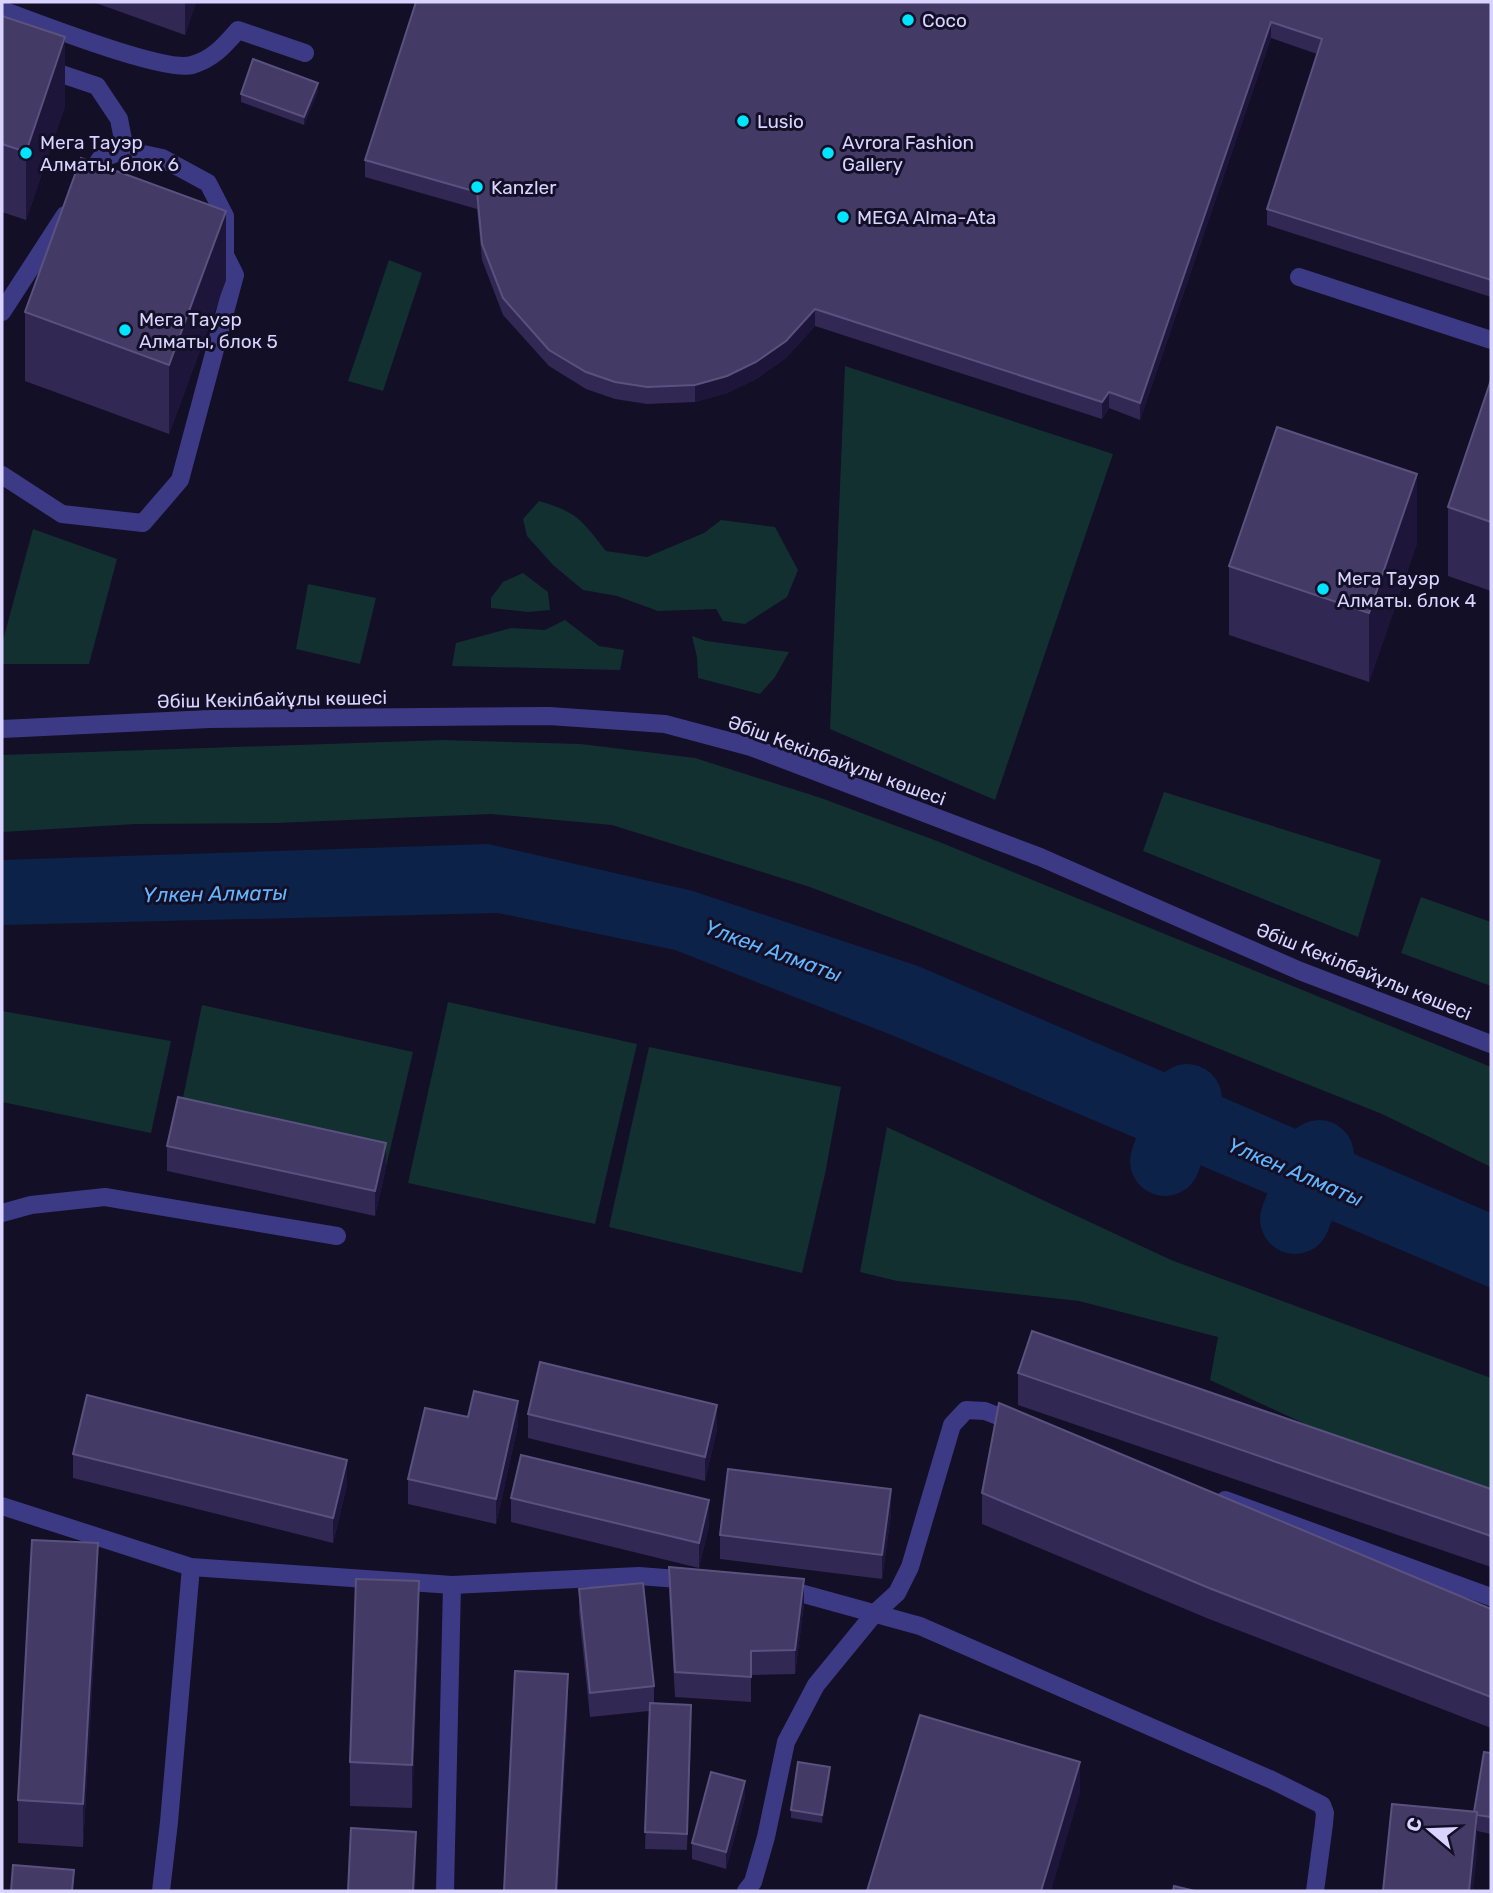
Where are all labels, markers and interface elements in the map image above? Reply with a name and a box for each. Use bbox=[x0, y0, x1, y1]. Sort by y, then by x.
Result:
place label: Сосо bbox=[922, 9, 967, 32]
marker: Сосо bbox=[900, 12, 916, 28]
place label: Lusio bbox=[757, 110, 804, 133]
marker: Lusio bbox=[735, 113, 751, 129]
place label: Мега Тауэр Алматы, блок 6 bbox=[40, 131, 179, 176]
place label: Avrora Fashion Gallery bbox=[842, 131, 974, 176]
marker: Мега Тауэр Алматы, блок 6 bbox=[18, 145, 34, 161]
marker: Avrora Fashion Gallery bbox=[820, 145, 836, 161]
place label: Kanzler bbox=[491, 176, 557, 199]
marker: Kanzler bbox=[469, 179, 485, 195]
place label: MEGA Alma-Ata bbox=[857, 206, 996, 229]
marker: MEGA Alma-Ata bbox=[835, 209, 851, 225]
place label: Мега Тауэр Алматы, блок 5 bbox=[139, 308, 278, 353]
marker: Мега Тауэр Алматы, блок 5 bbox=[117, 322, 133, 338]
place label: Мега Тауэр Алматы. блок 4 bbox=[1337, 567, 1477, 612]
marker: Мега Тауэр Алматы. блок 4 bbox=[1315, 581, 1331, 597]
street label: Әбіш Кекілбайұлы көшесі bbox=[157, 686, 387, 713]
street label: Әбіш Кекілбайұлы көшесі bbox=[725, 710, 949, 811]
water label: Үлкен Алматы bbox=[142, 880, 288, 907]
water label: Үлкен Алматы bbox=[701, 914, 846, 987]
street label: Әбіш Кекілбайұлы көшесі bbox=[1253, 918, 1475, 1025]
water label: Үлкен Алматы bbox=[1224, 1132, 1367, 1211]
north arrow bbox=[1395, 1795, 1465, 1865]
text: С bbox=[1401, 1815, 1427, 1835]

